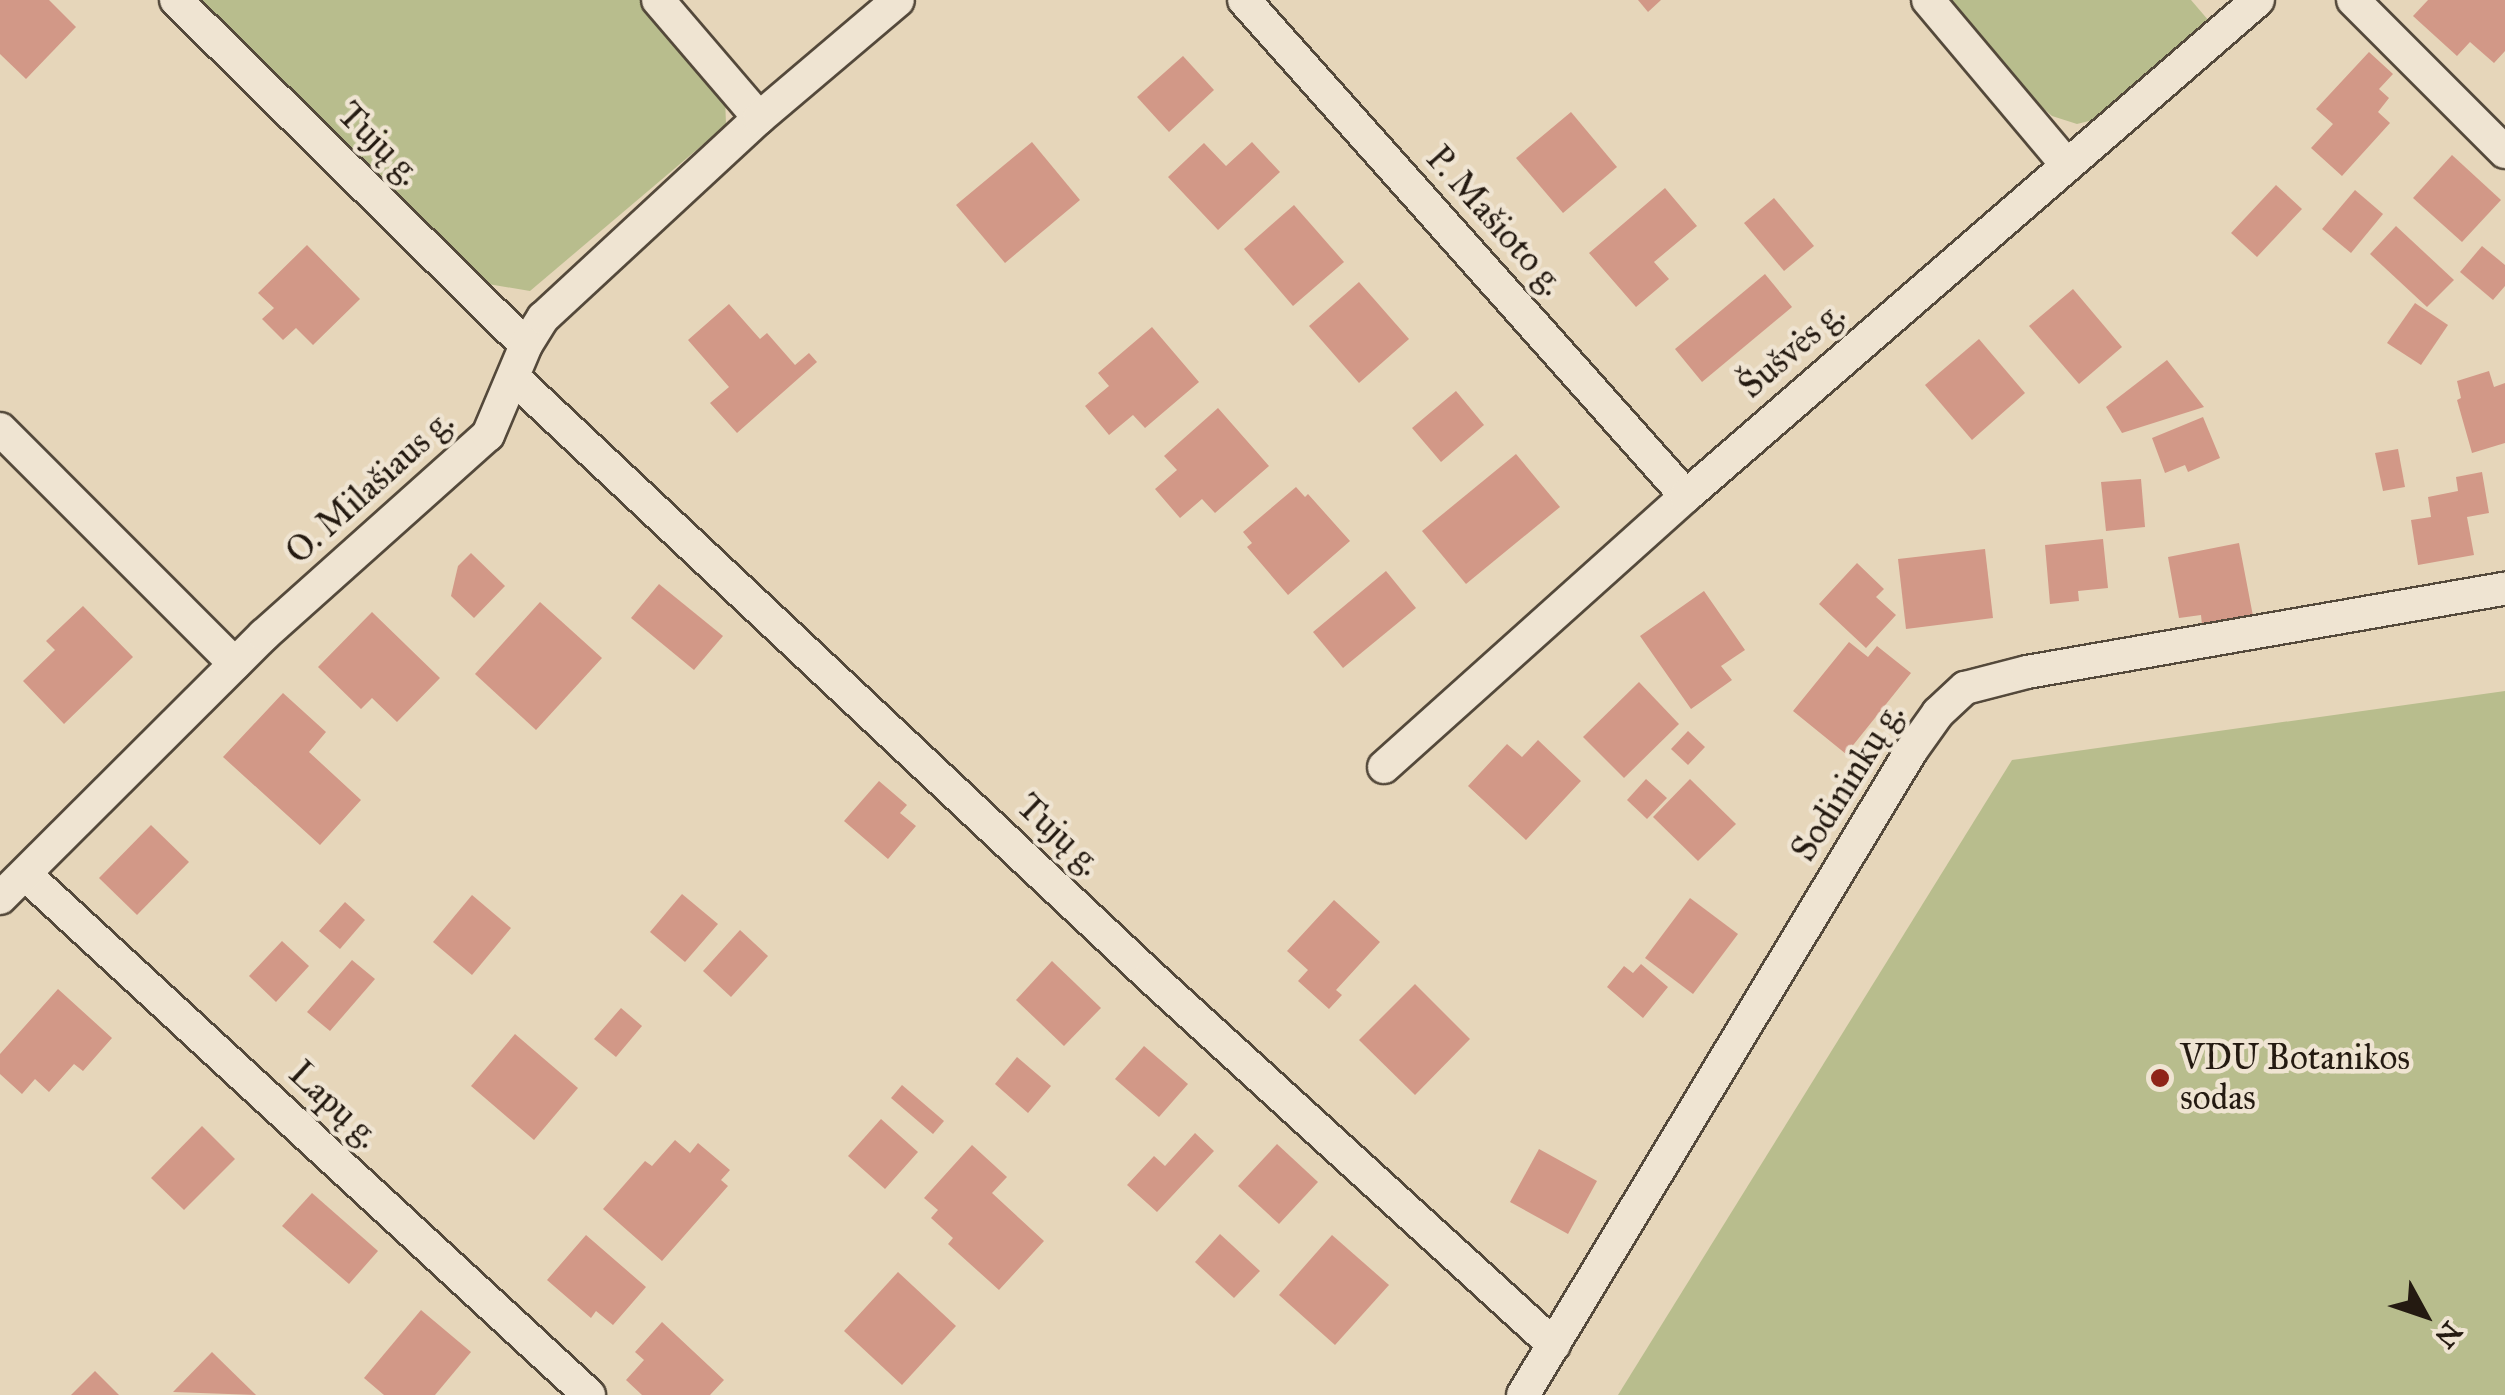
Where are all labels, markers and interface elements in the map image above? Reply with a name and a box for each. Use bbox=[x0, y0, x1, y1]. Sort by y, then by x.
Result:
street label: Tujų g. bbox=[329, 94, 429, 194]
street label: P. Mašioto g. bbox=[1417, 138, 1573, 304]
street label: Šušvės g. bbox=[1731, 293, 1853, 407]
street label: O. Milašiaus g. bbox=[278, 401, 462, 573]
street label: Sodininkų g. bbox=[1783, 695, 1913, 869]
street label: Tujų g. bbox=[1008, 785, 1110, 885]
place label: VDU Botanikos sodas bbox=[2180, 1037, 2410, 1119]
street label: Lapų g. bbox=[280, 1053, 388, 1157]
marker: VDU Botanikos sodas bbox=[2149, 1067, 2171, 1089]
north arrow bbox=[2375, 1265, 2475, 1365]
text: N bbox=[2427, 1314, 2469, 1355]

